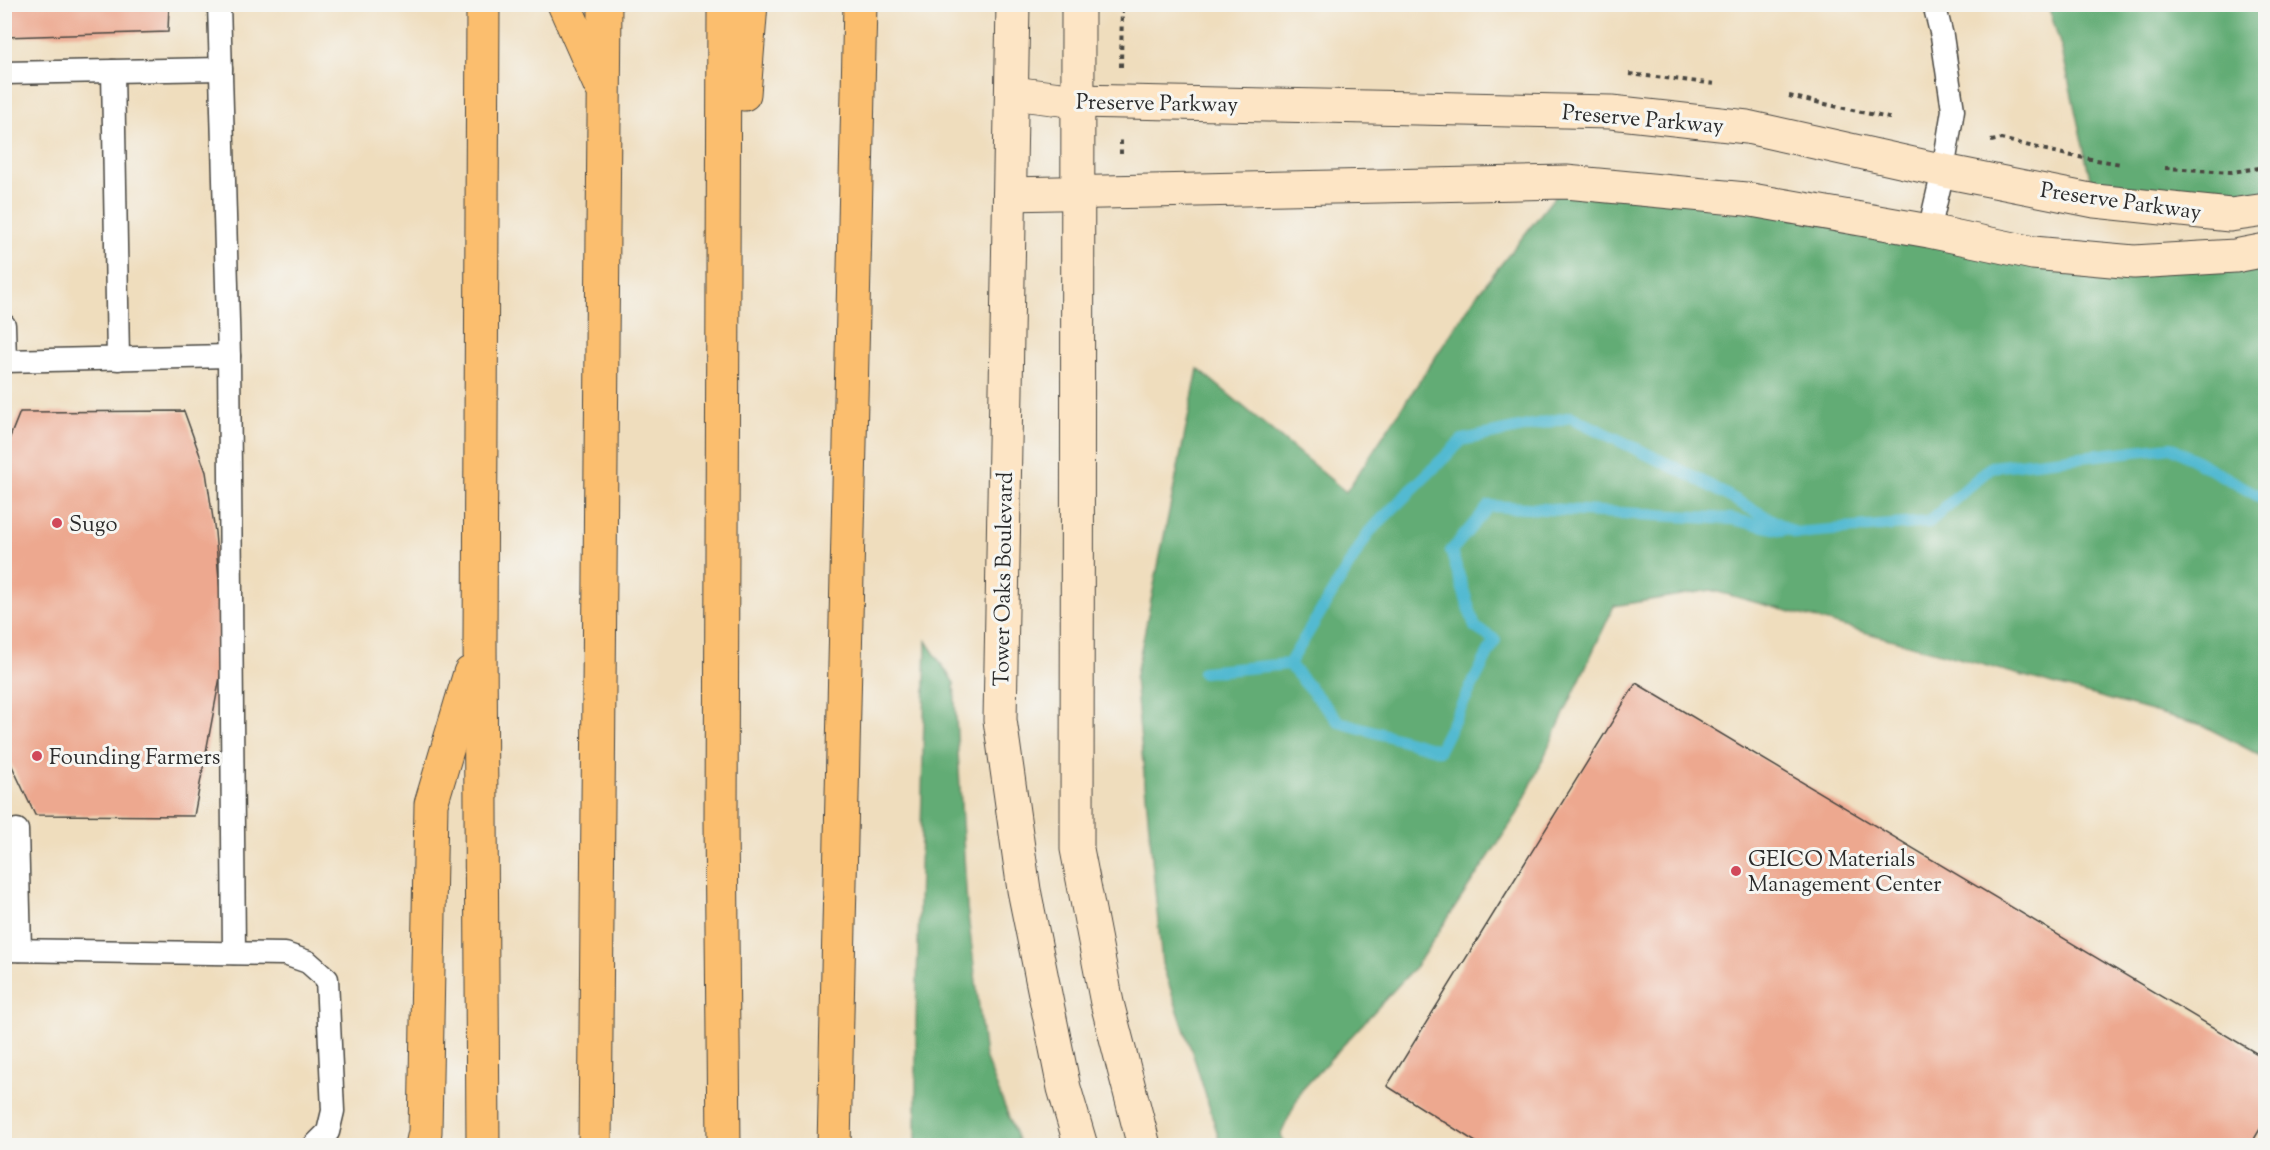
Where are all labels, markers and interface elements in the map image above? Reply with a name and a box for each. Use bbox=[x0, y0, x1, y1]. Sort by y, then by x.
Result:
street label: Preserve Parkway bbox=[1075, 88, 1238, 122]
street label: Preserve Parkway bbox=[1560, 98, 1725, 144]
street label: Preserve Parkway bbox=[2038, 176, 2203, 230]
street label: Tower Oaks Boulevard bbox=[987, 471, 1023, 687]
place label: Sugo bbox=[69, 510, 117, 542]
marker: Sugo bbox=[50, 516, 64, 530]
place label: Founding Farmers bbox=[49, 743, 220, 775]
marker: Founding Farmers bbox=[30, 749, 44, 763]
place label: GEICO Materials Management Center bbox=[1748, 845, 1941, 902]
marker: GEICO Materials Management Center bbox=[1729, 864, 1743, 878]

